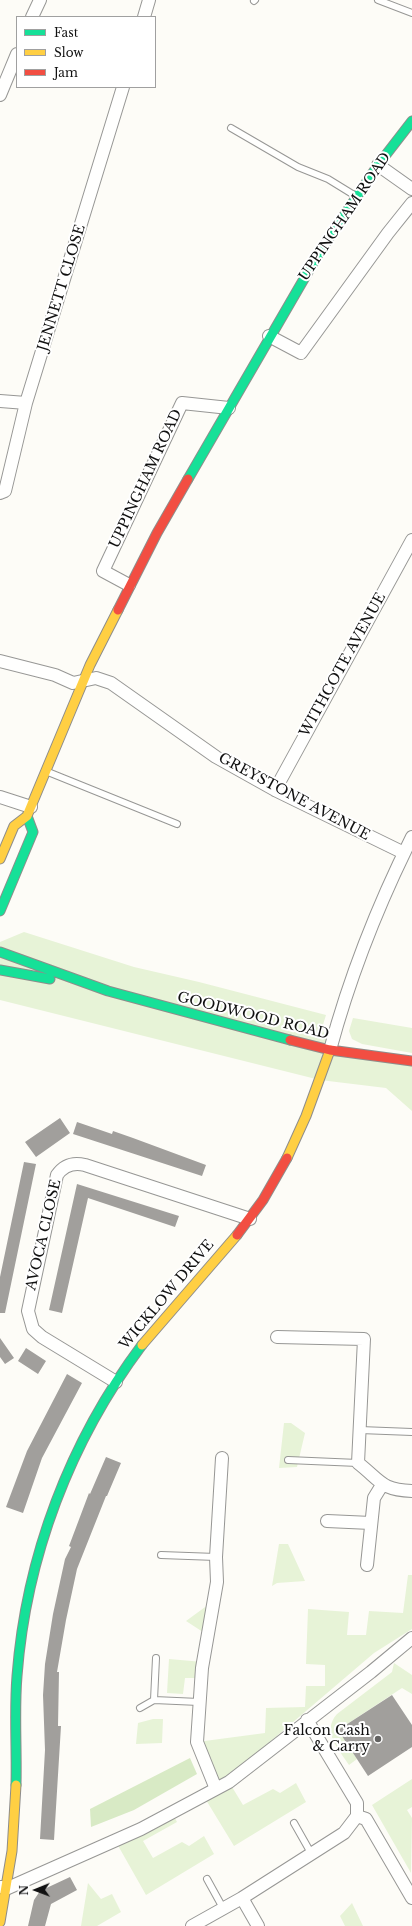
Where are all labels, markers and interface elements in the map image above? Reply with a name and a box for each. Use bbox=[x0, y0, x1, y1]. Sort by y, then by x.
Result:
legend bbox=[16, 16, 156, 88]
text: Fast bbox=[54, 25, 78, 40]
text: Slow bbox=[54, 45, 83, 60]
text: Jam bbox=[54, 65, 78, 80]
street label: UPPINGHAM ROAD bbox=[296, 149, 394, 285]
street label: JENNETT CLOSE bbox=[35, 223, 89, 353]
street label: UPPINGHAM ROAD bbox=[106, 407, 186, 551]
street label: WITHCOTE AVENUE bbox=[296, 590, 390, 740]
street label: GREYSTONE AVENUE bbox=[215, 750, 373, 844]
street label: GOODWOOD ROAD bbox=[175, 989, 331, 1043]
street label: AVOCA CLOSE bbox=[23, 1178, 65, 1292]
street label: WICKLOW DRIVE bbox=[116, 1237, 218, 1353]
place label: Falcon Cash & Carry bbox=[284, 1723, 370, 1756]
marker: Falcon Cash & Carry bbox=[373, 1734, 383, 1744]
north arrow bbox=[16, 1870, 56, 1910]
text: N bbox=[17, 1885, 31, 1896]

